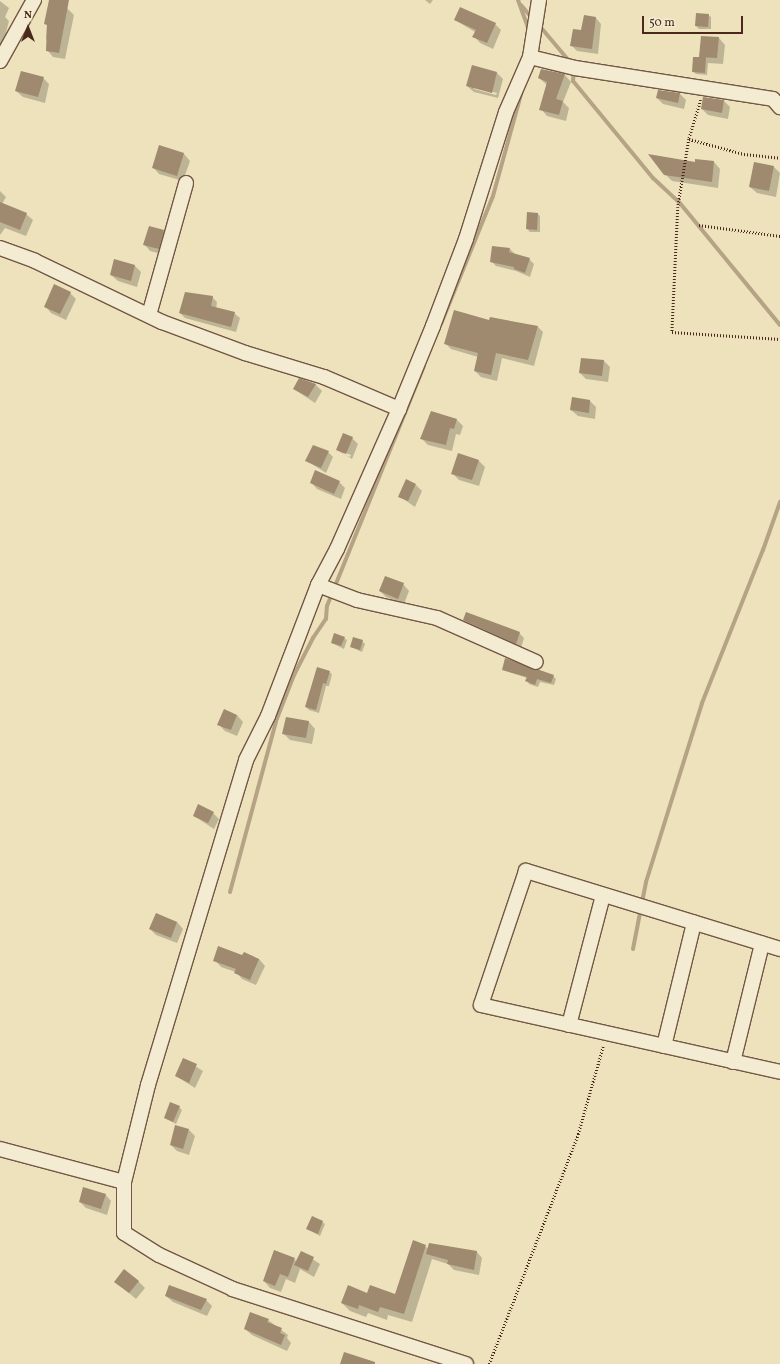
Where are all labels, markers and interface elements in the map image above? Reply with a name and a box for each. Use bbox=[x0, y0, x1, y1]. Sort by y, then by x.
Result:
north arrow bbox=[8, 8, 48, 48]
text: N bbox=[24, 8, 32, 23]
scale bar bbox=[644, 8, 745, 34]
text: 50 m bbox=[649, 15, 675, 31]

